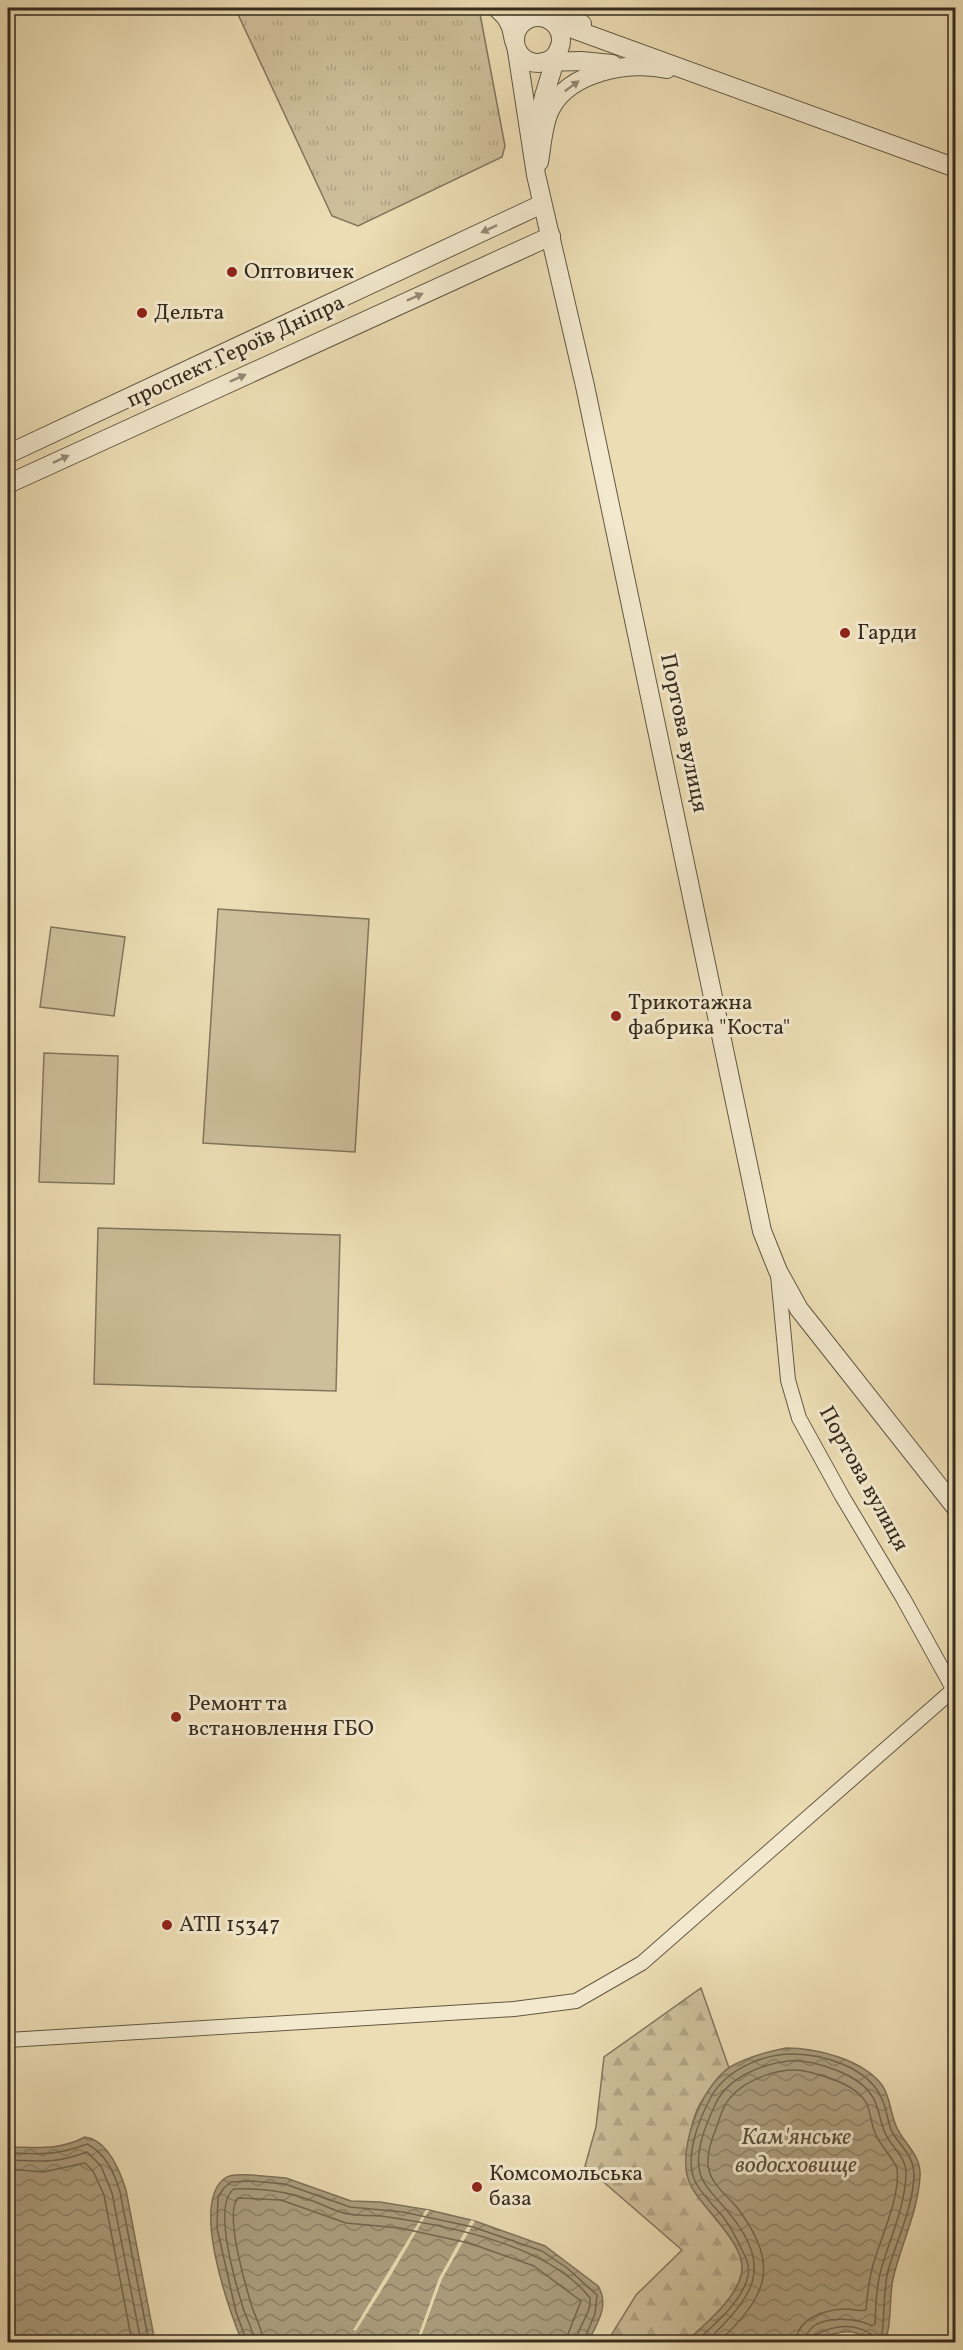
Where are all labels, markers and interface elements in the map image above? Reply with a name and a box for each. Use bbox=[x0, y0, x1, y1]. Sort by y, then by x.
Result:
one-way arrow bbox=[564, 80, 580, 92]
one-way arrow bbox=[481, 225, 498, 234]
place label: Оптовичек bbox=[244, 257, 354, 288]
marker: Оптовичек bbox=[225, 265, 239, 279]
street label: проспект Героїв Дніпра bbox=[122, 288, 350, 416]
one-way arrow bbox=[407, 293, 424, 302]
place label: Дельта bbox=[154, 298, 225, 329]
marker: Дельта bbox=[135, 306, 149, 320]
one-way arrow bbox=[229, 373, 247, 383]
one-way arrow bbox=[52, 455, 69, 464]
place label: Гарди bbox=[857, 618, 917, 649]
marker: Гарди bbox=[838, 626, 852, 640]
street label: Портова вулиця bbox=[651, 651, 715, 815]
place label: Трикотажна фабрика "Коста" bbox=[628, 988, 790, 1044]
marker: Трикотажна фабрика "Коста" bbox=[609, 1009, 623, 1023]
street label: Портова вулиця bbox=[810, 1401, 916, 1557]
place label: Ремонт та встановлення ГБО bbox=[188, 1689, 374, 1745]
marker: Ремонт та встановлення ГБО bbox=[169, 1710, 183, 1724]
place label: АТП 15347 bbox=[179, 1910, 280, 1941]
marker: АТП 15347 bbox=[160, 1918, 174, 1932]
water label: Кам'янське водосховище bbox=[735, 2121, 857, 2183]
place label: Комсомольська база bbox=[489, 2159, 643, 2215]
marker: Комсомольська база bbox=[470, 2180, 484, 2194]

